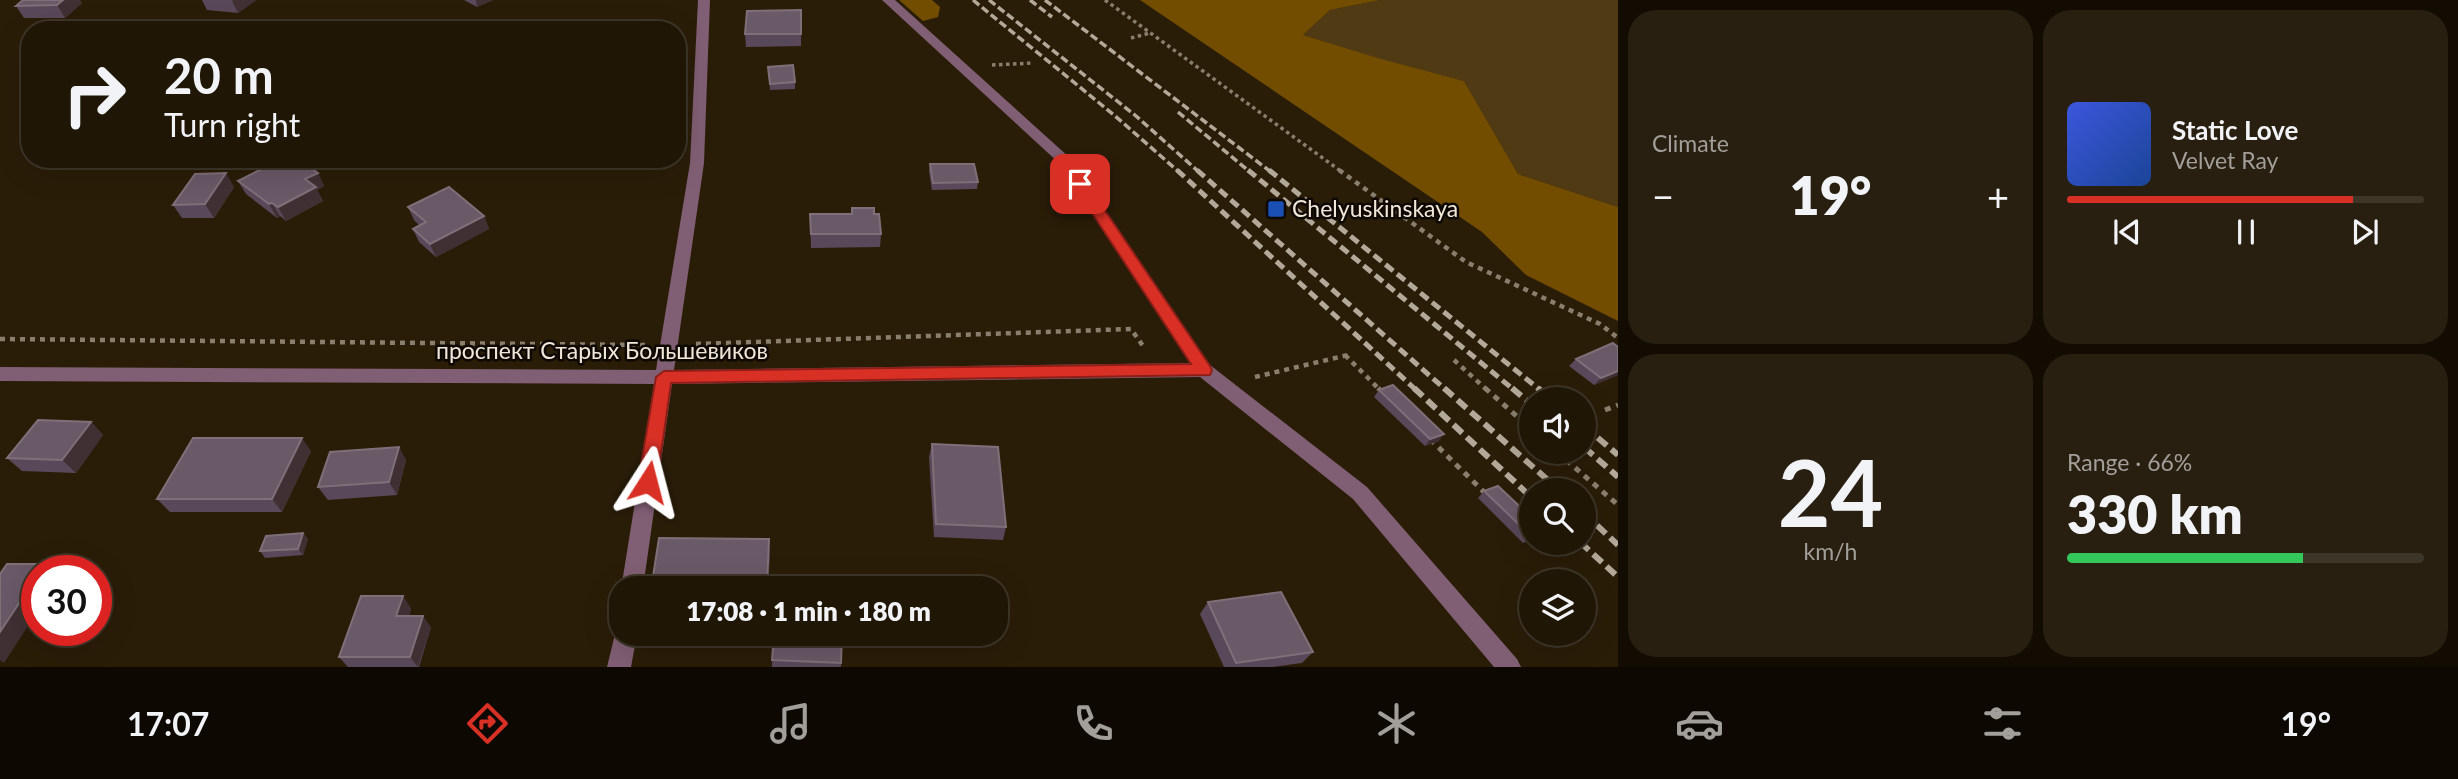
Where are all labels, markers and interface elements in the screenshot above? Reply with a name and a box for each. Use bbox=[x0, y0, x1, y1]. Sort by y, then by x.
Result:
text: 20 m bbox=[164, 46, 274, 104]
icon: right bbox=[49, 49, 140, 140]
text: Turn right bbox=[164, 105, 300, 144]
text: Static Love bbox=[2172, 114, 2299, 146]
text: Climate bbox=[1652, 129, 1729, 157]
text: Velvet Ray bbox=[2172, 146, 2278, 174]
pin bbox=[1050, 154, 1110, 214]
text: 19° bbox=[1790, 164, 1871, 226]
icon: arrive bbox=[1061, 165, 1099, 203]
text: − bbox=[1652, 173, 1674, 219]
text: + bbox=[1987, 173, 2009, 219]
place label: Chelyuskinskaya bbox=[1292, 194, 1458, 222]
marker: Chelyuskinskaya bbox=[1266, 199, 1286, 219]
icon: previous bbox=[2108, 213, 2146, 251]
icon: pause bbox=[2227, 213, 2265, 251]
icon: next bbox=[2346, 213, 2384, 251]
street label: проспект Старых Большевиков bbox=[436, 336, 768, 364]
map controls bbox=[1519, 387, 1596, 646]
button: sound bbox=[1519, 387, 1596, 464]
text: 24 bbox=[1778, 437, 1883, 546]
position arrow bbox=[611, 445, 685, 519]
text: Range · 66% bbox=[2067, 448, 2192, 476]
button: search bbox=[1519, 478, 1596, 555]
text: 330 km bbox=[2067, 483, 2243, 545]
text: km/h bbox=[1804, 537, 1857, 565]
speed limit sign: 30 bbox=[21, 555, 112, 646]
button: layers bbox=[1519, 569, 1596, 646]
text: 17:08 · 1 min · 180 m bbox=[686, 595, 931, 627]
icon: directions bbox=[463, 699, 512, 748]
icon: music bbox=[766, 699, 815, 748]
icon: phone bbox=[1069, 699, 1118, 748]
icon: climate bbox=[1372, 699, 1421, 748]
icon: car bbox=[1675, 699, 1724, 748]
icon: filters bbox=[1978, 699, 2027, 748]
text: 17:07 bbox=[127, 704, 209, 743]
text: 19° bbox=[2281, 704, 2331, 743]

